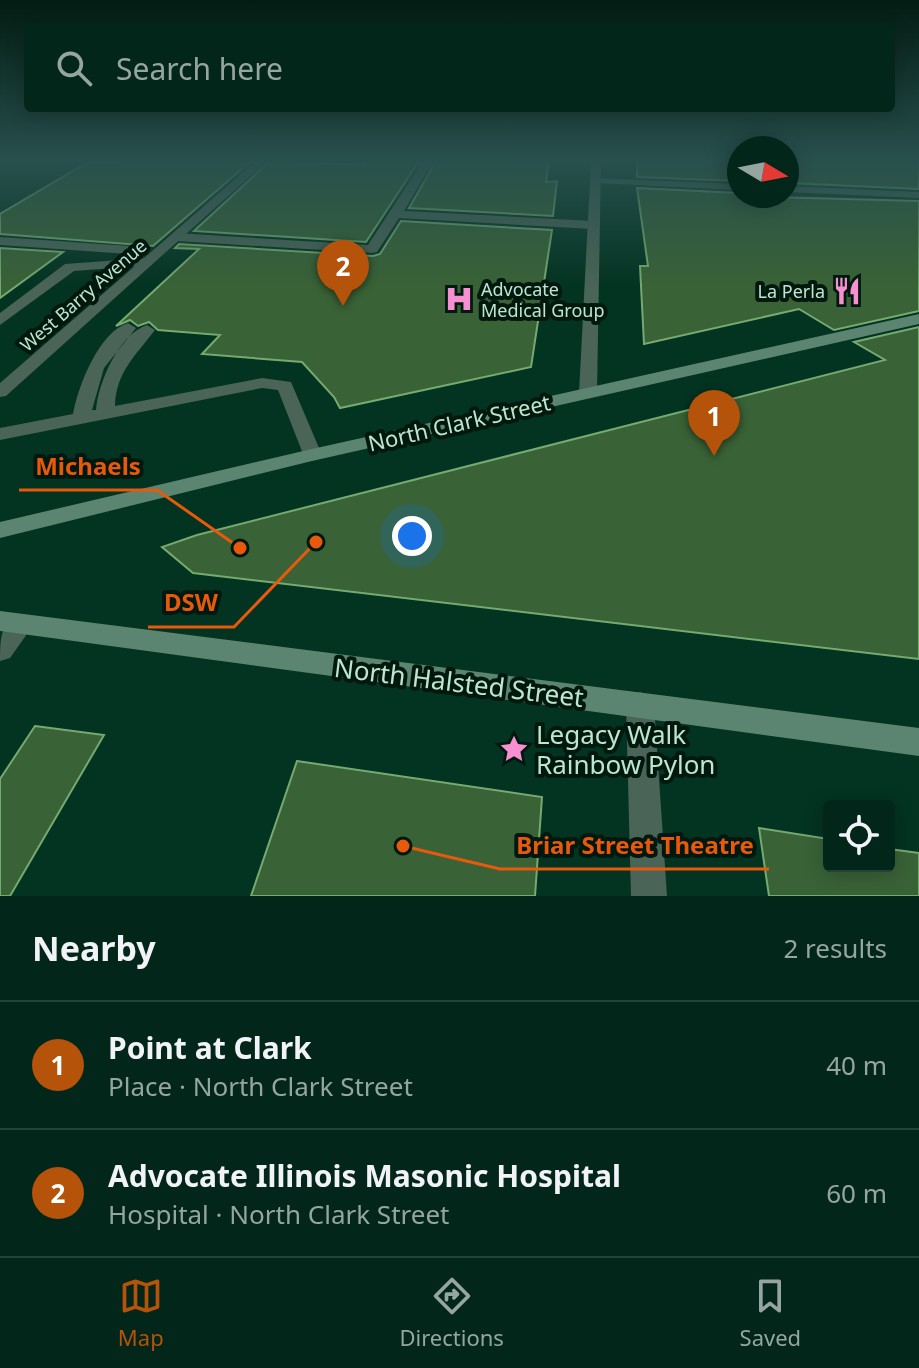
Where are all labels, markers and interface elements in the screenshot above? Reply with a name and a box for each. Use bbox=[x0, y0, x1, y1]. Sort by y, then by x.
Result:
search box bbox=[24, 24, 895, 112]
icon: search bbox=[52, 46, 96, 90]
text: Search here bbox=[116, 48, 283, 89]
north arrow bbox=[727, 136, 799, 208]
street label: West Barry Avenue bbox=[15, 233, 151, 357]
pin: 2 bbox=[317, 240, 369, 306]
restaurant icon: La Perla bbox=[832, 276, 862, 306]
place label: Advocate Medical Group bbox=[481, 277, 605, 322]
place label: La Perla bbox=[758, 279, 825, 303]
hospital icon: Advocate Medical Group bbox=[444, 284, 474, 314]
street label: North Clark Street bbox=[365, 386, 553, 458]
pin: 1 bbox=[688, 390, 740, 456]
callout: Michaels bbox=[19, 442, 157, 490]
text: Michaels bbox=[35, 449, 141, 482]
your location bbox=[392, 516, 432, 556]
callout: DSW bbox=[148, 579, 234, 627]
text: DSW bbox=[164, 585, 219, 618]
street label: North Halsted Street bbox=[332, 649, 586, 715]
place label: Legacy Walk Rainbow Pylon bbox=[536, 716, 715, 782]
place icon: Legacy Walk Rainbow Pylon bbox=[499, 734, 529, 764]
map controls bbox=[823, 800, 895, 872]
button: locate bbox=[823, 800, 895, 872]
callout: Briar Street Theatre bbox=[500, 821, 769, 869]
text: Briar Street Theatre bbox=[516, 828, 754, 861]
text: Nearby bbox=[32, 925, 156, 971]
text: 2 results bbox=[783, 930, 887, 966]
text: Point at Clark bbox=[108, 1027, 312, 1068]
text: 1 bbox=[51, 1047, 65, 1083]
text: 40 m bbox=[826, 1047, 887, 1083]
text: Place · North Clark Street bbox=[108, 1068, 413, 1104]
text: Advocate Illinois Masonic Hospital bbox=[108, 1155, 621, 1196]
text: 2 bbox=[51, 1175, 65, 1211]
text: 60 m bbox=[826, 1175, 887, 1211]
text: Hospital · North Clark Street bbox=[108, 1196, 449, 1232]
tab: Map bbox=[118, 1274, 164, 1352]
tab: Directions bbox=[399, 1274, 504, 1352]
tab: Saved bbox=[740, 1274, 801, 1352]

